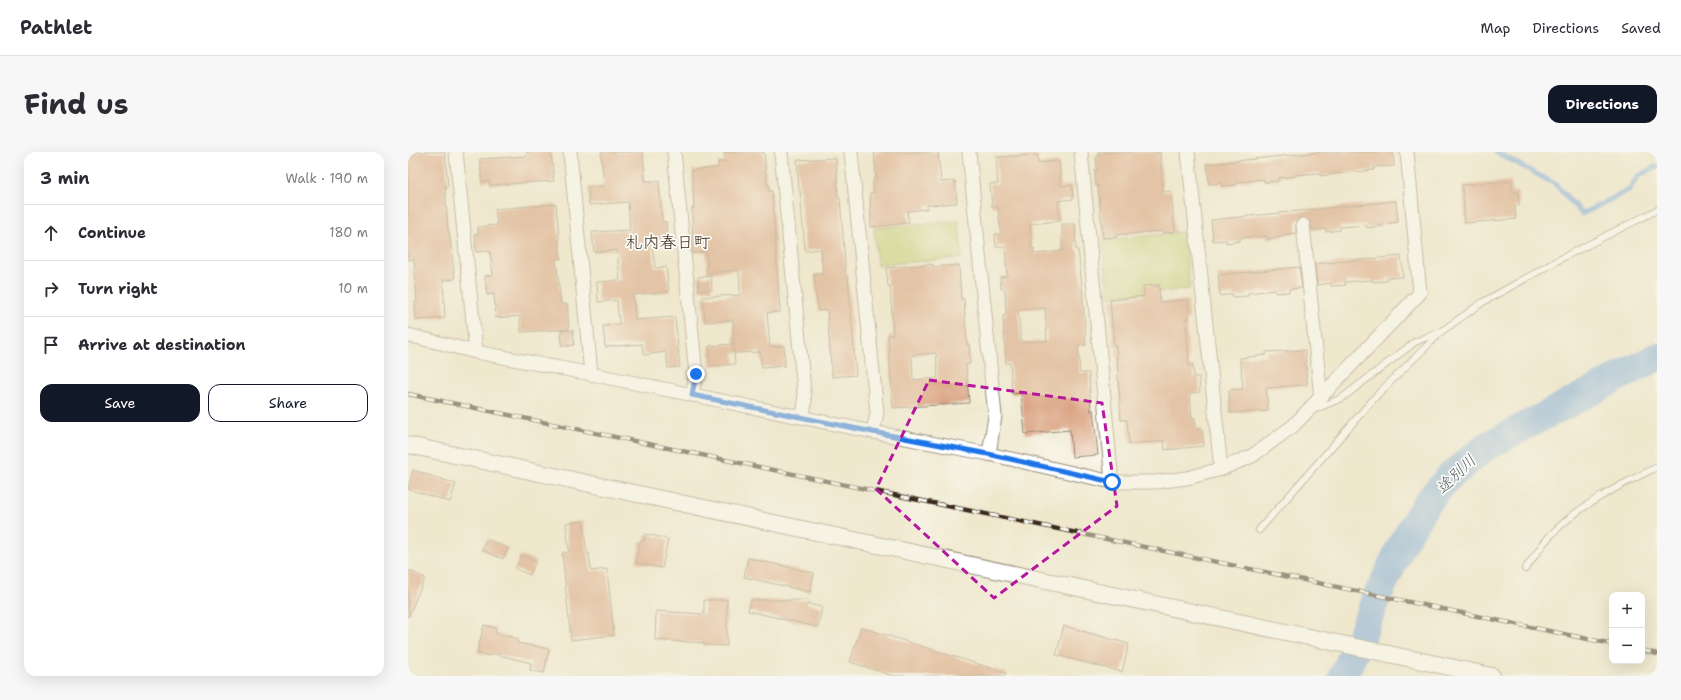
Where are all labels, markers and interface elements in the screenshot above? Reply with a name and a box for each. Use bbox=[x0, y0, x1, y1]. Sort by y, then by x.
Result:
text: Pathlet bbox=[20, 15, 92, 40]
text: Map bbox=[1481, 19, 1511, 37]
text: Directions bbox=[1533, 19, 1599, 37]
text: Saved bbox=[1621, 19, 1661, 37]
text: Find us bbox=[24, 85, 129, 123]
button: Directions bbox=[1548, 85, 1657, 123]
text: 3 min bbox=[40, 167, 90, 189]
text: Walk · 190 m bbox=[286, 170, 368, 187]
icon: ahead bbox=[40, 222, 62, 244]
text: Continue bbox=[78, 223, 146, 243]
text: 180 m bbox=[329, 224, 368, 241]
district label: 札内春日町 bbox=[626, 231, 711, 253]
icon: right bbox=[40, 278, 62, 300]
text: Turn right bbox=[78, 279, 158, 299]
text: 10 m bbox=[338, 280, 368, 297]
icon: arrive bbox=[40, 334, 62, 356]
text: Arrive at destination bbox=[78, 335, 246, 355]
route end bbox=[687, 365, 705, 383]
button: Save bbox=[40, 384, 200, 422]
button: Share bbox=[208, 384, 368, 422]
water label: 途別川 bbox=[1431, 450, 1481, 498]
route start bbox=[1103, 473, 1121, 491]
map controls bbox=[1609, 592, 1645, 664]
button: + bbox=[1609, 592, 1645, 628]
button: − bbox=[1609, 628, 1645, 664]

